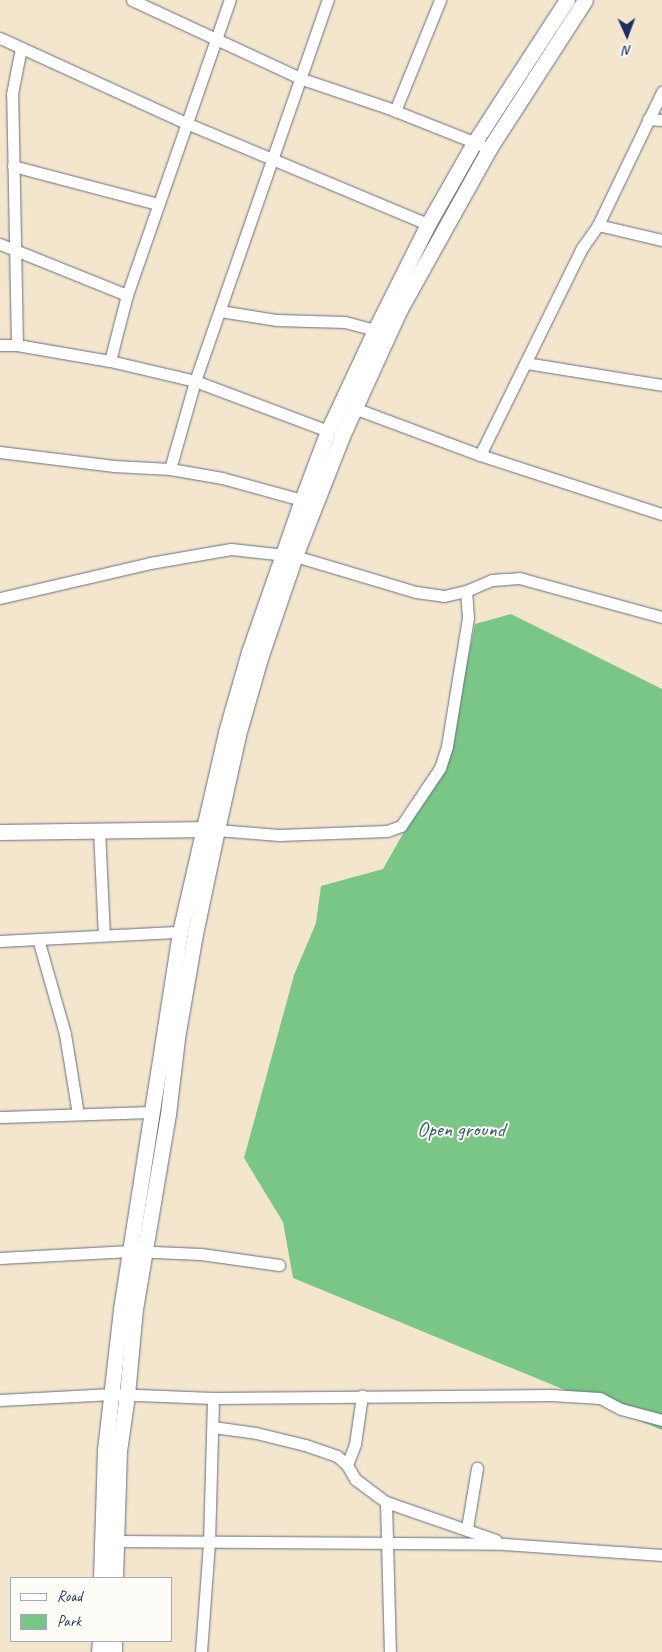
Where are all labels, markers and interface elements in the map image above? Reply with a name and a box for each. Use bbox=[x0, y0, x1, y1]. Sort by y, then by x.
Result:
north arrow bbox=[602, 10, 652, 60]
text: N bbox=[623, 42, 632, 59]
park label: Open ground bbox=[417, 1116, 505, 1142]
legend bbox=[10, 1577, 172, 1642]
text: Road bbox=[57, 1587, 82, 1606]
text: Park bbox=[57, 1612, 81, 1631]

